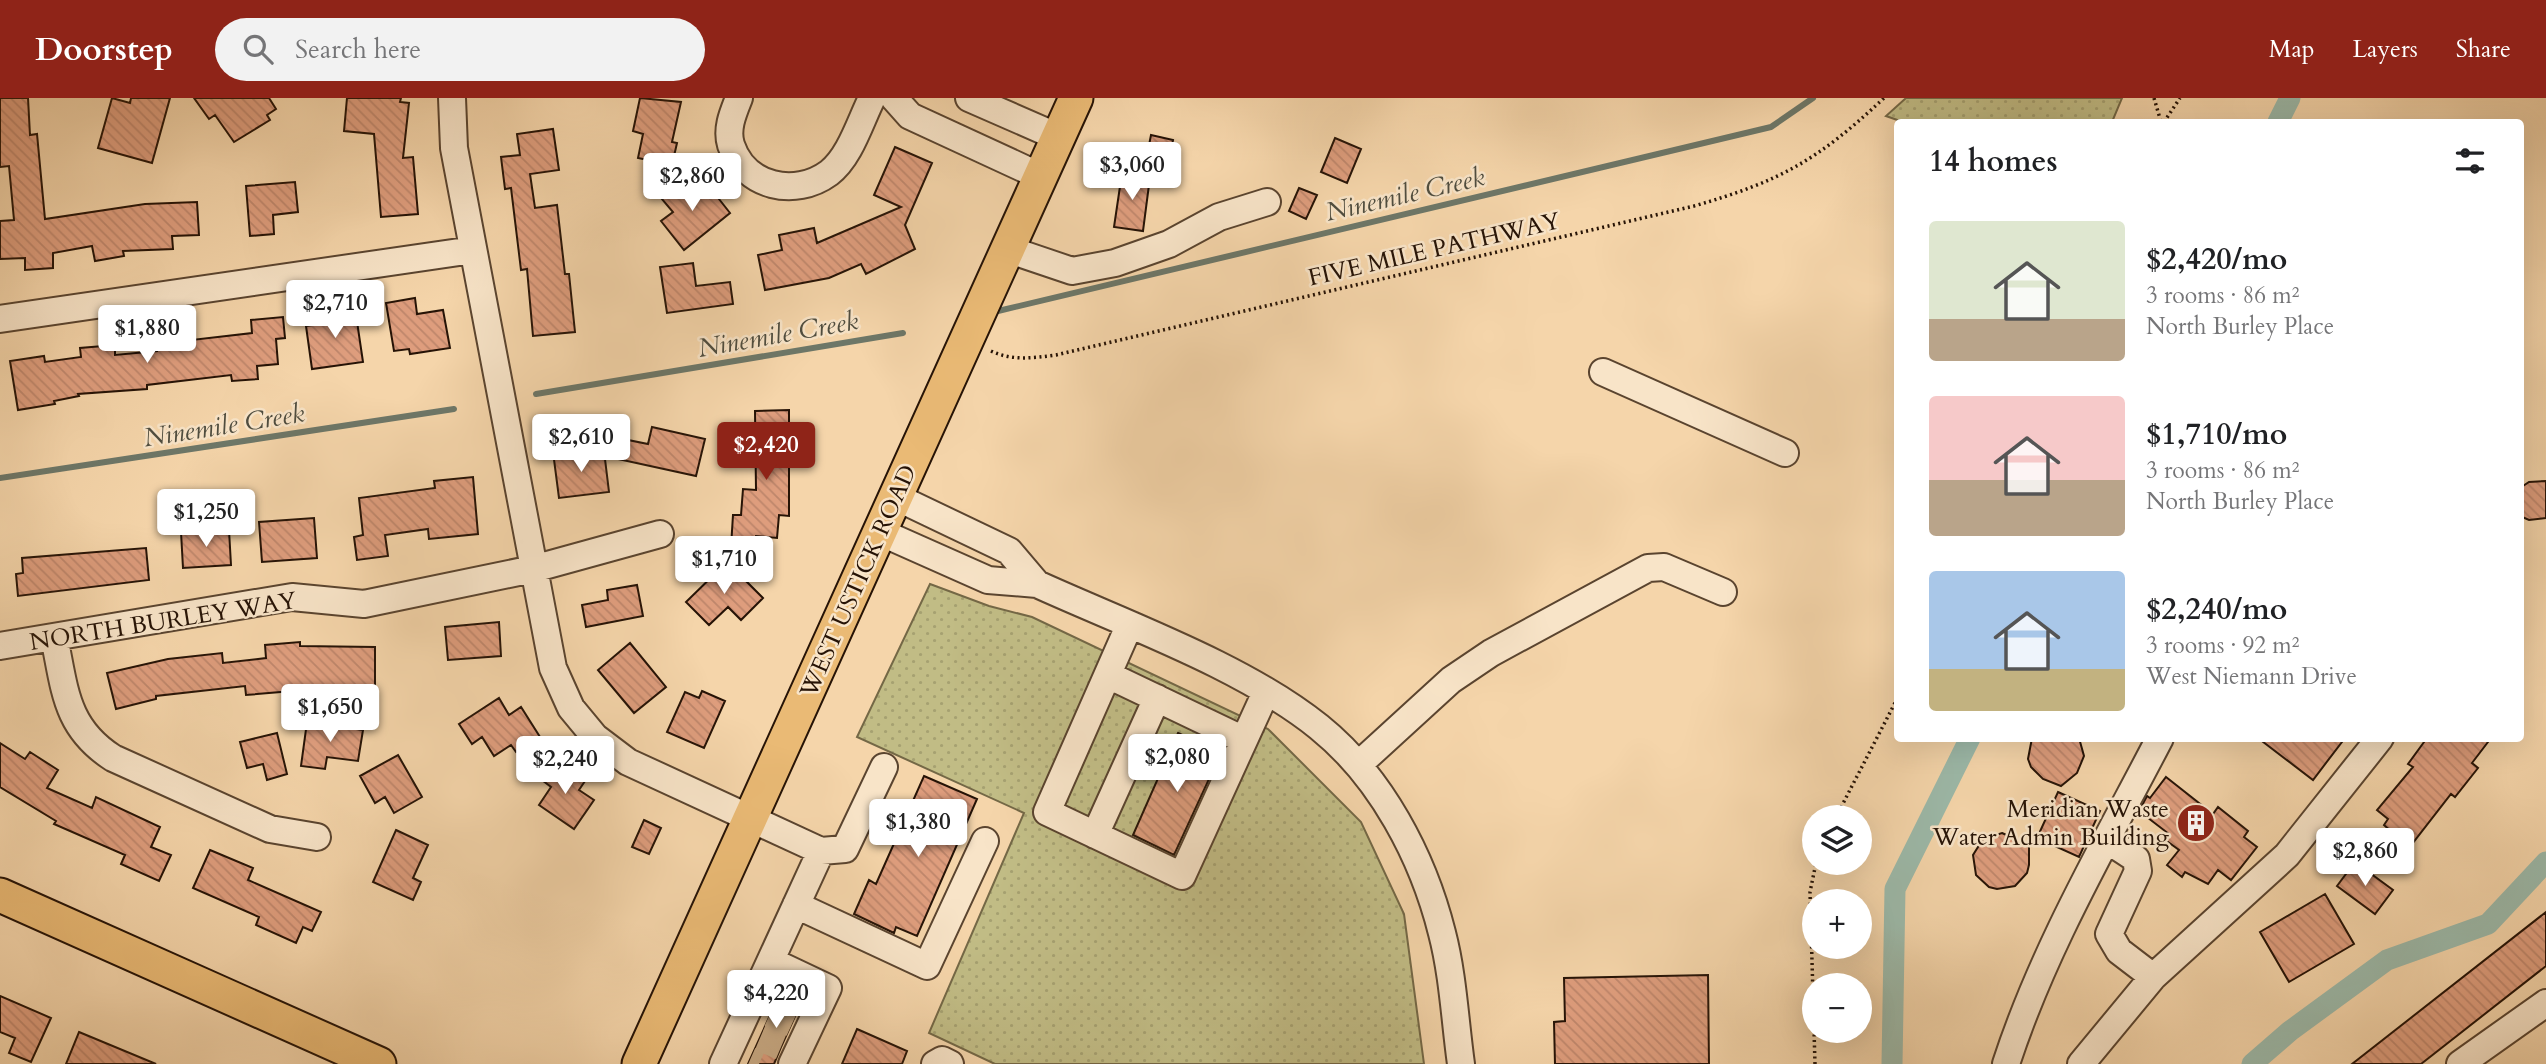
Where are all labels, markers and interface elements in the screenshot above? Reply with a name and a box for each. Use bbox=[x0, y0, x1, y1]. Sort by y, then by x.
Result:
search box bbox=[215, 18, 705, 81]
text: Doorstep bbox=[35, 27, 173, 72]
icon: search bbox=[239, 30, 277, 68]
text: Search here bbox=[295, 32, 421, 67]
text: Map bbox=[2269, 33, 2315, 66]
text: Layers bbox=[2353, 33, 2418, 66]
text: Share bbox=[2456, 33, 2511, 66]
text: 14 homes bbox=[1929, 141, 2058, 182]
pin: $3,060 bbox=[1075, 142, 1189, 202]
icon: filters bbox=[2451, 142, 2489, 180]
text: $3,060 bbox=[1099, 149, 1165, 180]
pin: $2,860 bbox=[635, 153, 749, 213]
water label: Ninemile Creek bbox=[1322, 159, 1488, 230]
text: $2,860 bbox=[659, 160, 725, 191]
street label: FIVE MILE PATHWAY bbox=[1305, 204, 1563, 295]
text: $2,420/mo bbox=[2146, 239, 2287, 280]
icon: home bbox=[1985, 249, 2069, 333]
pin: $2,710 bbox=[278, 280, 392, 340]
text: 3 rooms · 86 m² bbox=[2146, 280, 2299, 311]
text: $2,710 bbox=[302, 287, 368, 318]
water label: Ninemile Creek bbox=[695, 303, 861, 366]
pin: $1,880 bbox=[90, 306, 204, 365]
text: North Burley Place bbox=[2146, 311, 2334, 342]
text: $1,880 bbox=[114, 312, 180, 343]
water label: Ninemile Creek bbox=[141, 395, 307, 455]
pin: $2,610 bbox=[524, 414, 638, 474]
text: $1,710/mo bbox=[2146, 414, 2287, 455]
text: $2,610 bbox=[548, 421, 614, 452]
pin: $2,420 bbox=[709, 422, 823, 482]
icon: home bbox=[1985, 424, 2069, 508]
text: $2,420 bbox=[733, 429, 799, 460]
text: 3 rooms · 86 m² bbox=[2146, 455, 2299, 486]
street label: WEST USTICK ROAD bbox=[792, 460, 925, 704]
text: North Burley Place bbox=[2146, 486, 2334, 517]
pin: $1,250 bbox=[149, 490, 263, 549]
text: $1,250 bbox=[173, 496, 239, 527]
pin: $1,710 bbox=[667, 536, 781, 596]
text: $1,710 bbox=[691, 543, 757, 574]
street label: NORTH BURLEY WAY bbox=[27, 584, 299, 659]
text: $2,240/mo bbox=[2146, 589, 2287, 630]
icon: home bbox=[1985, 599, 2069, 683]
text: 3 rooms · 92 m² bbox=[2146, 630, 2299, 661]
text: West Niemann Drive bbox=[2146, 661, 2357, 692]
pin: $1,650 bbox=[273, 684, 387, 744]
text: $1,650 bbox=[297, 691, 363, 722]
pin: $2,080 bbox=[1120, 734, 1234, 794]
pin: $2,240 bbox=[508, 736, 622, 796]
text: $2,080 bbox=[1144, 741, 1210, 772]
text: $2,240 bbox=[532, 743, 598, 774]
place label: Meridian Waste Water Admin Building bbox=[1932, 793, 2170, 854]
pin: $1,380 bbox=[861, 800, 975, 859]
building icon: Meridian Waste Water Admin Building bbox=[2175, 802, 2217, 844]
map controls bbox=[1802, 805, 1872, 1043]
button: layers bbox=[1802, 805, 1872, 875]
text: $1,380 bbox=[885, 806, 951, 837]
pin: $2,860 bbox=[2308, 828, 2422, 888]
text: $2,860 bbox=[2332, 835, 2398, 866]
button: + bbox=[1802, 889, 1872, 959]
pin: $4,220 bbox=[719, 970, 833, 1030]
button: − bbox=[1802, 973, 1872, 1043]
text: $4,220 bbox=[743, 977, 809, 1008]

